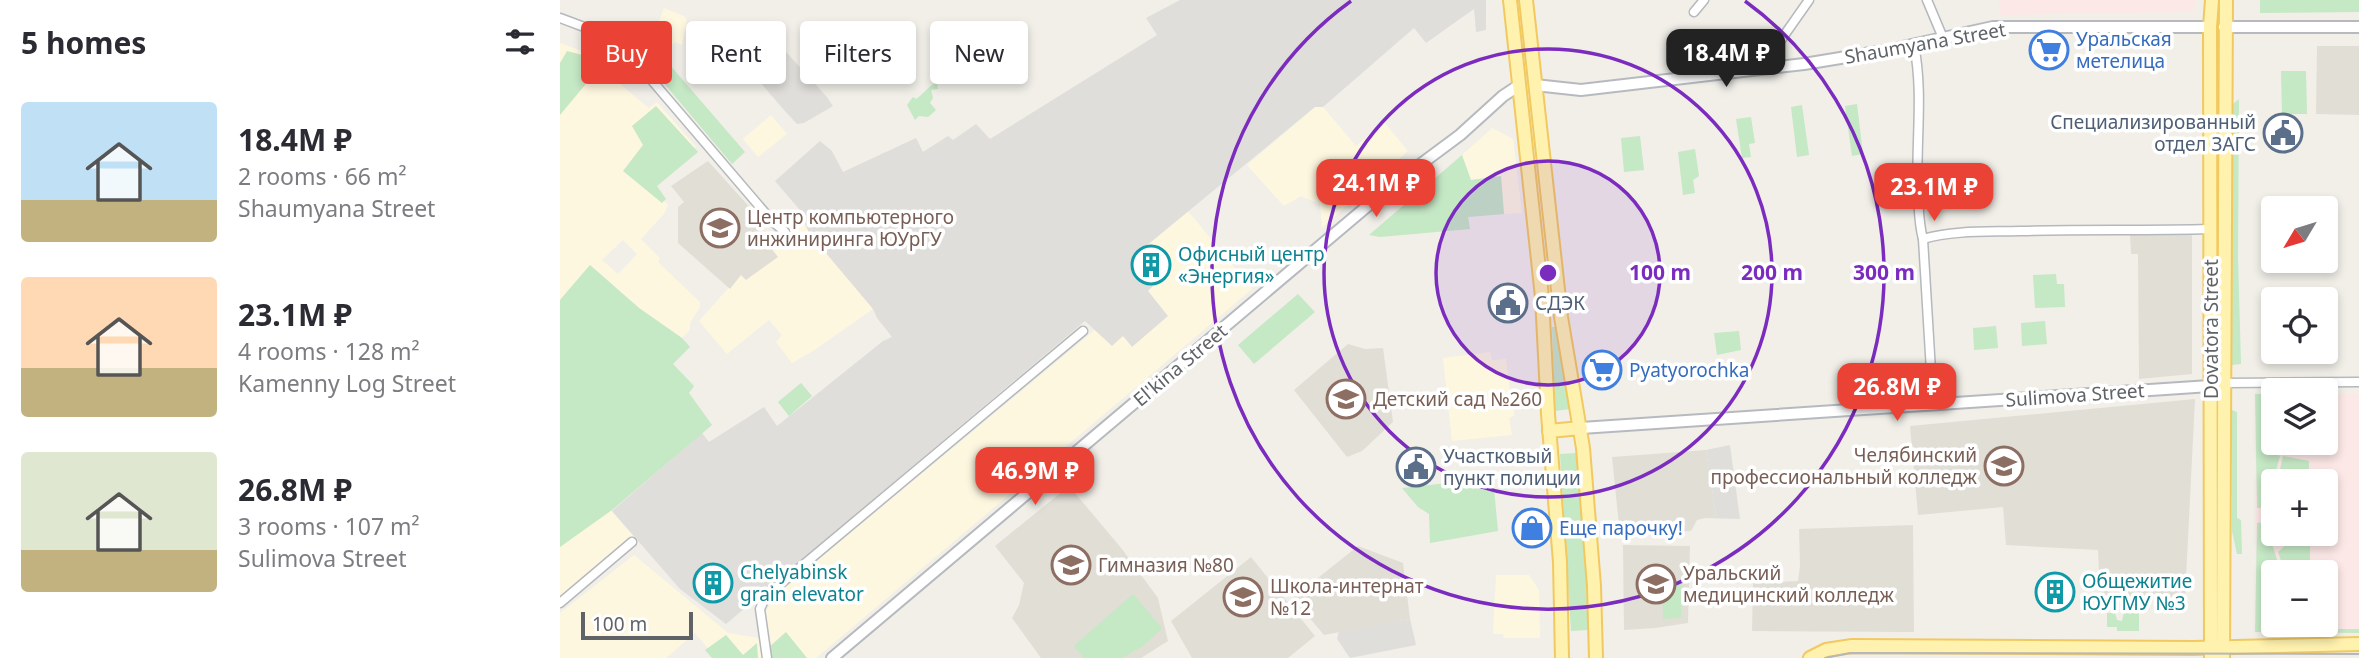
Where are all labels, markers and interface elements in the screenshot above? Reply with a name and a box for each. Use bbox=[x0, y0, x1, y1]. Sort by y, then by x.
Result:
street label: Shaumyana Street bbox=[1842, 16, 2008, 70]
chip: Buy bbox=[581, 21, 672, 84]
chip: Rent bbox=[686, 21, 786, 84]
chip: Filters bbox=[800, 21, 916, 84]
chip: New bbox=[930, 21, 1028, 84]
text: 5 homes bbox=[21, 22, 146, 63]
icon: filters bbox=[501, 23, 539, 61]
place label: Уральская метелица bbox=[2076, 26, 2172, 74]
pin: 18.4M ₽ bbox=[1661, 29, 1791, 89]
supermarket icon: Уральская метелица bbox=[2028, 29, 2070, 71]
text: 18.4M ₽ bbox=[1682, 36, 1770, 68]
place label: Специализированный отдел ЗАГС bbox=[2050, 109, 2256, 157]
public building icon: Специализированный отдел ЗАГС bbox=[2262, 112, 2304, 154]
text: 18.4M ₽ bbox=[238, 119, 352, 160]
icon: home bbox=[77, 130, 161, 214]
text: 2 rooms · 66 m² bbox=[238, 160, 407, 192]
pin: 24.1M ₽ bbox=[1311, 160, 1441, 219]
pin: 23.1M ₽ bbox=[1869, 164, 1999, 223]
text: 24.1M ₽ bbox=[1332, 166, 1420, 198]
text: 23.1M ₽ bbox=[1890, 170, 1978, 202]
text: Shaumyana Street bbox=[238, 192, 435, 224]
north arrow bbox=[2261, 196, 2338, 273]
map controls bbox=[2261, 196, 2338, 637]
place label: Центр компьютерного инжиниринга ЮУрГУ bbox=[747, 204, 954, 252]
school or university icon: Центр компьютерного инжиниринга ЮУрГУ bbox=[699, 207, 741, 249]
place label: Офисный центр «Энергия» bbox=[1178, 241, 1325, 289]
building icon: Офисный центр «Энергия» bbox=[1130, 244, 1172, 286]
text: 100 m bbox=[1629, 258, 1691, 286]
text: 200 m bbox=[1741, 258, 1803, 286]
text: 300 m bbox=[1853, 258, 1915, 286]
street label: Dovatora Street bbox=[2198, 259, 2224, 399]
centre of rings bbox=[1536, 261, 1560, 285]
public building icon: СДЭК bbox=[1487, 282, 1529, 324]
button: locate bbox=[2261, 287, 2338, 364]
place label: СДЭК bbox=[1535, 290, 1585, 316]
text: 23.1M ₽ bbox=[238, 294, 352, 335]
icon: home bbox=[77, 305, 161, 389]
street label: El'kina Street bbox=[1128, 318, 1233, 412]
text: 4 rooms · 128 m² bbox=[238, 335, 420, 367]
supermarket icon: Pyatyorochka bbox=[1581, 349, 1623, 391]
place label: Pyatyorochka bbox=[1629, 357, 1750, 383]
pin: 26.8M ₽ bbox=[1832, 364, 1962, 423]
text: Kamenny Log Street bbox=[238, 367, 456, 399]
text: 26.8M ₽ bbox=[1853, 370, 1941, 402]
street label: Sulimova Street bbox=[2005, 377, 2145, 413]
school or university icon: Детский сад №260 bbox=[1325, 378, 1367, 420]
button: layers bbox=[2261, 378, 2338, 455]
place label: Детский сад №260 bbox=[1373, 386, 1542, 412]
place label: Челябинский профессиональный колледж bbox=[1710, 442, 1978, 490]
place label: Участковый пункт полиции bbox=[1443, 443, 1581, 491]
school or university icon: Челябинский профессиональный колледж bbox=[1983, 445, 2025, 487]
public building icon: Участковый пункт полиции bbox=[1395, 446, 1437, 488]
pin: 46.9M ₽ bbox=[970, 448, 1100, 507]
text: 46.9M ₽ bbox=[991, 454, 1079, 486]
text: 26.8M ₽ bbox=[238, 469, 352, 510]
button: + bbox=[2261, 469, 2338, 546]
icon: home bbox=[77, 480, 161, 564]
shop icon: Еще парочку! bbox=[1511, 507, 1553, 549]
text: 3 rooms · 107 m² bbox=[238, 510, 420, 542]
place label: Еще парочку! bbox=[1559, 515, 1683, 541]
text: Sulimova Street bbox=[238, 542, 406, 574]
school or university icon: Гимназия №80 bbox=[1050, 544, 1092, 586]
place label: Гимназия №80 bbox=[1098, 552, 1234, 578]
place label: Chelyabinsk grain elevator bbox=[740, 559, 864, 607]
place label: Уральский медицинский колледж bbox=[1683, 560, 1894, 608]
button: − bbox=[2261, 560, 2338, 637]
building icon: Chelyabinsk grain elevator bbox=[692, 562, 734, 604]
school or university icon: Уральский медицинский колледж bbox=[1635, 563, 1677, 605]
place label: Общежитие ЮУГМУ №3 bbox=[2082, 568, 2192, 616]
building icon: Общежитие ЮУГМУ №3 bbox=[2034, 571, 2076, 613]
place label: Школа-интернат №12 bbox=[1270, 573, 1424, 621]
school or university icon: Школа-интернат №12 bbox=[1222, 576, 1264, 618]
scale bar bbox=[581, 609, 693, 641]
text: 100 m bbox=[592, 611, 647, 637]

